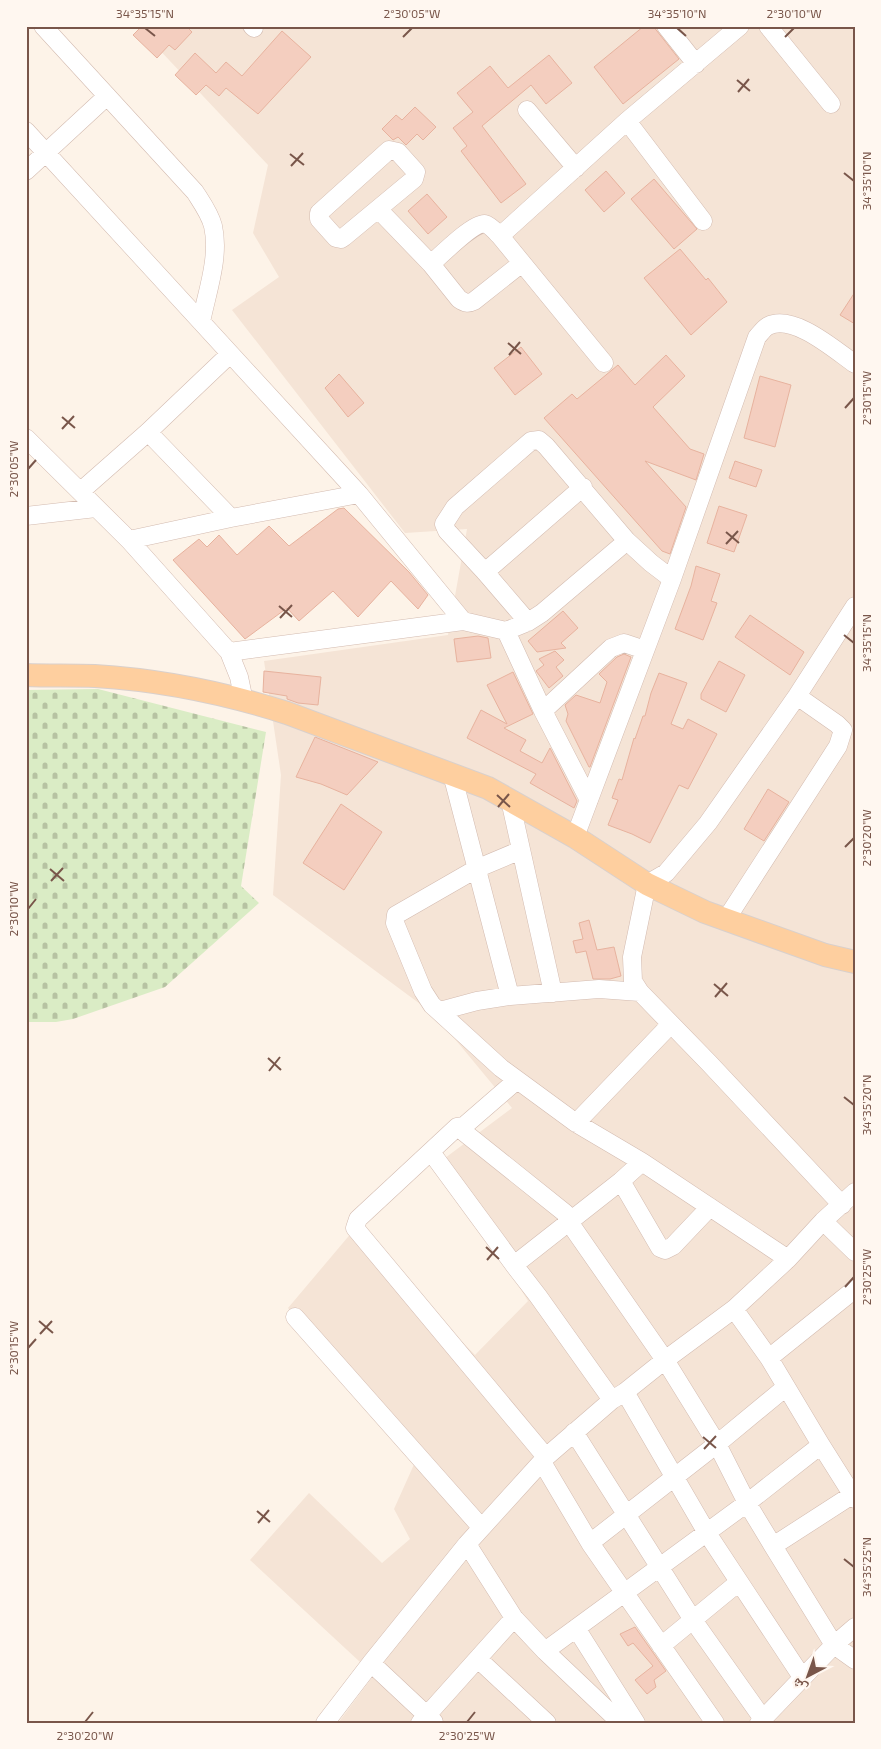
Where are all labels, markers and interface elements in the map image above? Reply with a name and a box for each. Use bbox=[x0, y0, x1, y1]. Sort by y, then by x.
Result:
text: 34°35'15"N bbox=[116, 6, 174, 20]
text: 2°30'05"W bbox=[384, 6, 440, 20]
text: 34°35'10"N bbox=[648, 6, 706, 20]
text: 2°30'10"W bbox=[766, 6, 822, 20]
text: 34°35'10"N bbox=[859, 152, 873, 210]
text: 2°30'15"W bbox=[859, 371, 873, 425]
text: 2°30'05"W bbox=[6, 441, 20, 497]
text: 34°35'15"N bbox=[859, 614, 873, 672]
text: 2°30'20"W bbox=[859, 809, 873, 867]
text: 2°30'10"W bbox=[6, 881, 20, 937]
text: 34°35'20"N bbox=[859, 1075, 873, 1135]
text: 2°30'25"W bbox=[859, 1249, 873, 1305]
text: 2°30'15"W bbox=[6, 1321, 20, 1375]
text: 34°35'25"N bbox=[859, 1537, 873, 1597]
north arrow bbox=[784, 1652, 834, 1702]
text: ش bbox=[788, 1674, 811, 1697]
text: 2°30'20"W bbox=[56, 1728, 114, 1742]
text: 2°30'25"W bbox=[439, 1728, 495, 1742]

